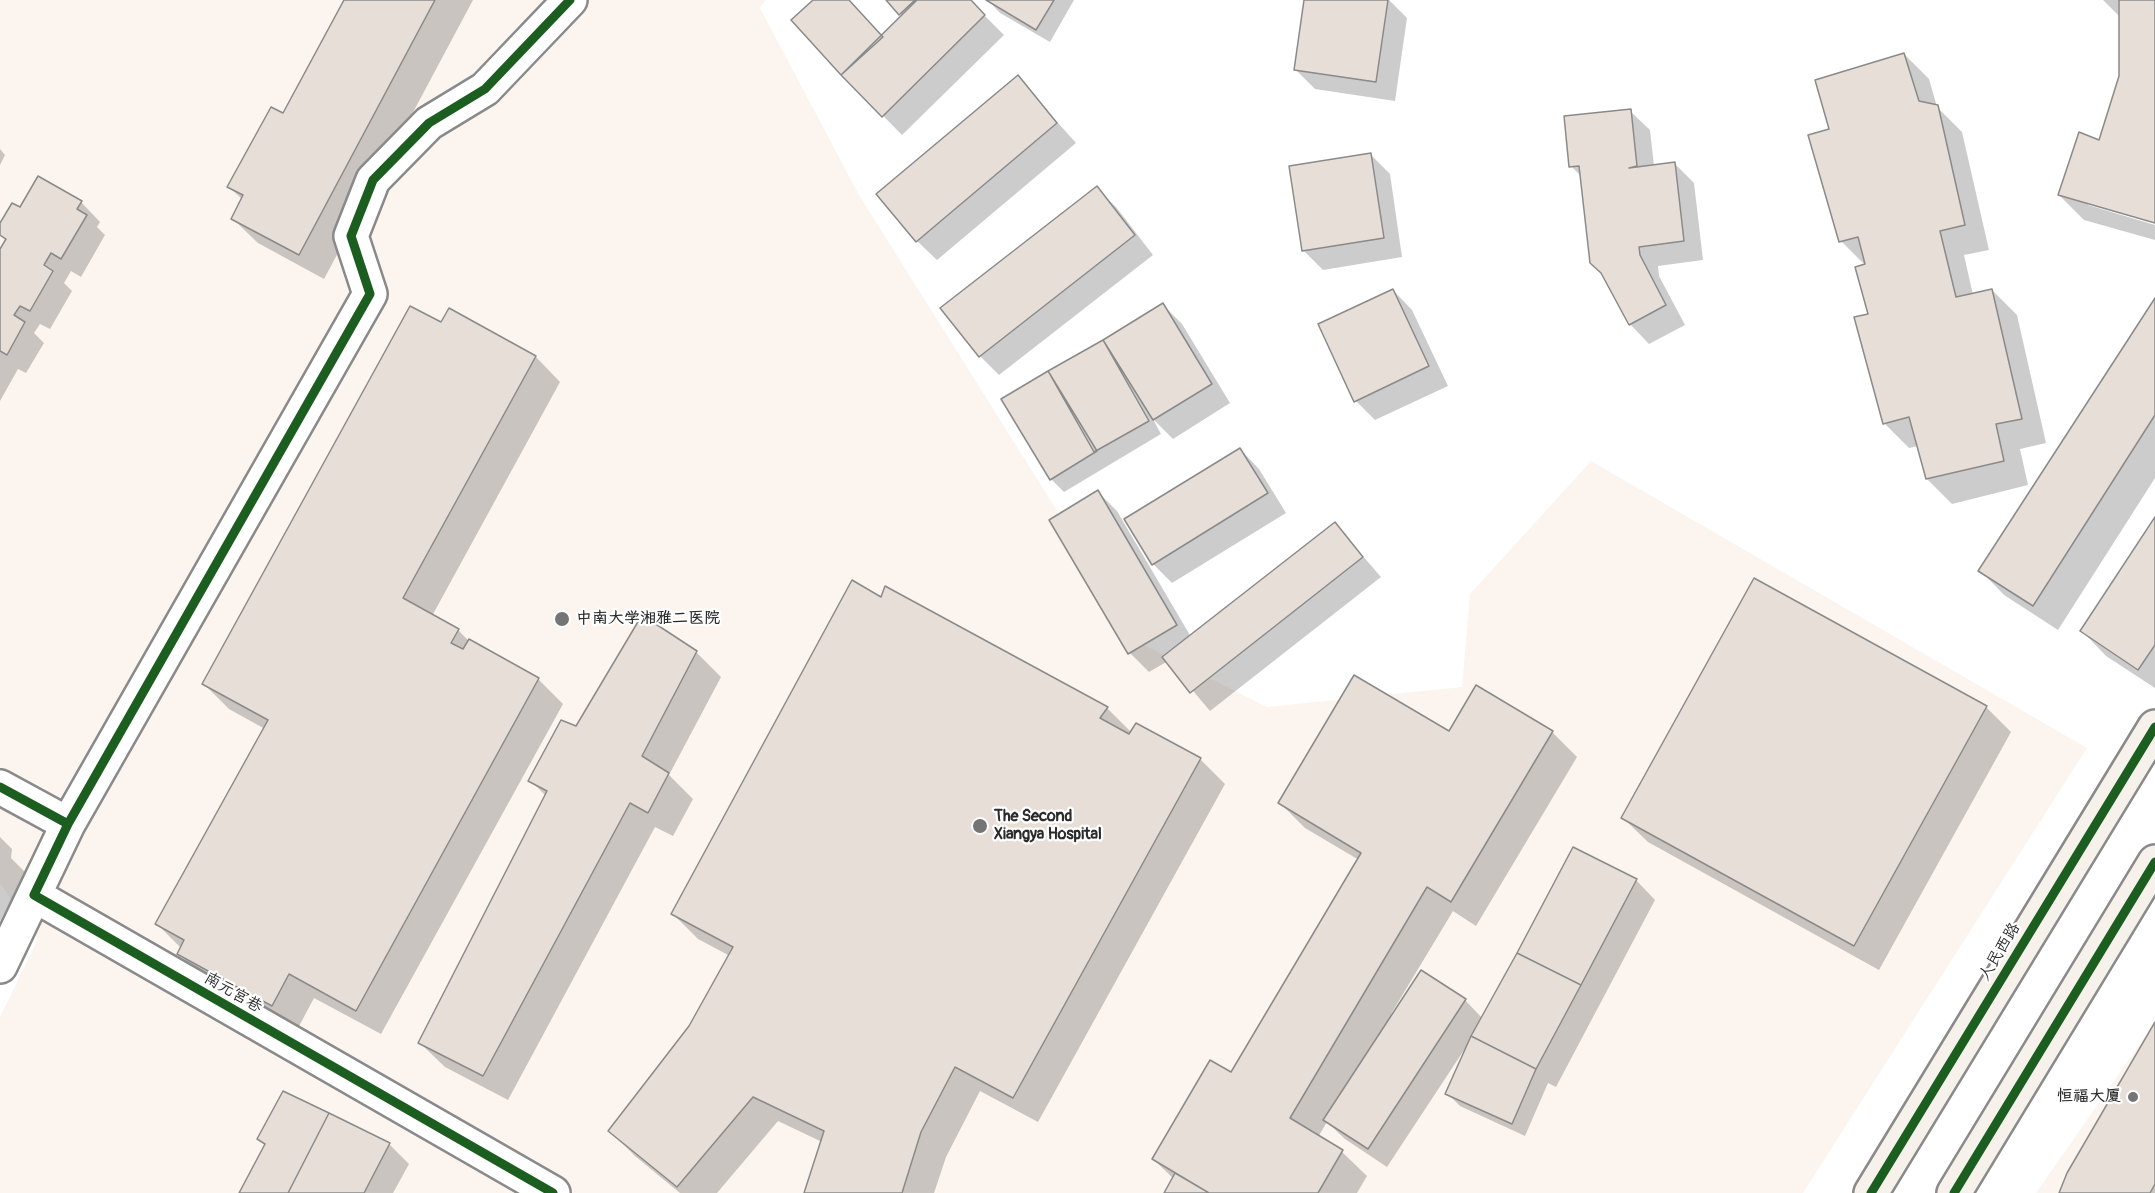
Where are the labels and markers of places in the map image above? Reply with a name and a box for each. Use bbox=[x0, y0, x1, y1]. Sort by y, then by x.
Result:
place label: 中南大学湘雅二医院 bbox=[576, 609, 720, 629]
marker: 中南大学湘雅二医院 bbox=[553, 610, 571, 628]
place label: The Second Xiangya Hospital bbox=[994, 807, 1102, 845]
marker: The Second Xiangya Hospital bbox=[971, 817, 989, 835]
place label: 恒福大厦 bbox=[2057, 1087, 2121, 1107]
marker: 恒福大厦 bbox=[2126, 1090, 2140, 1104]

